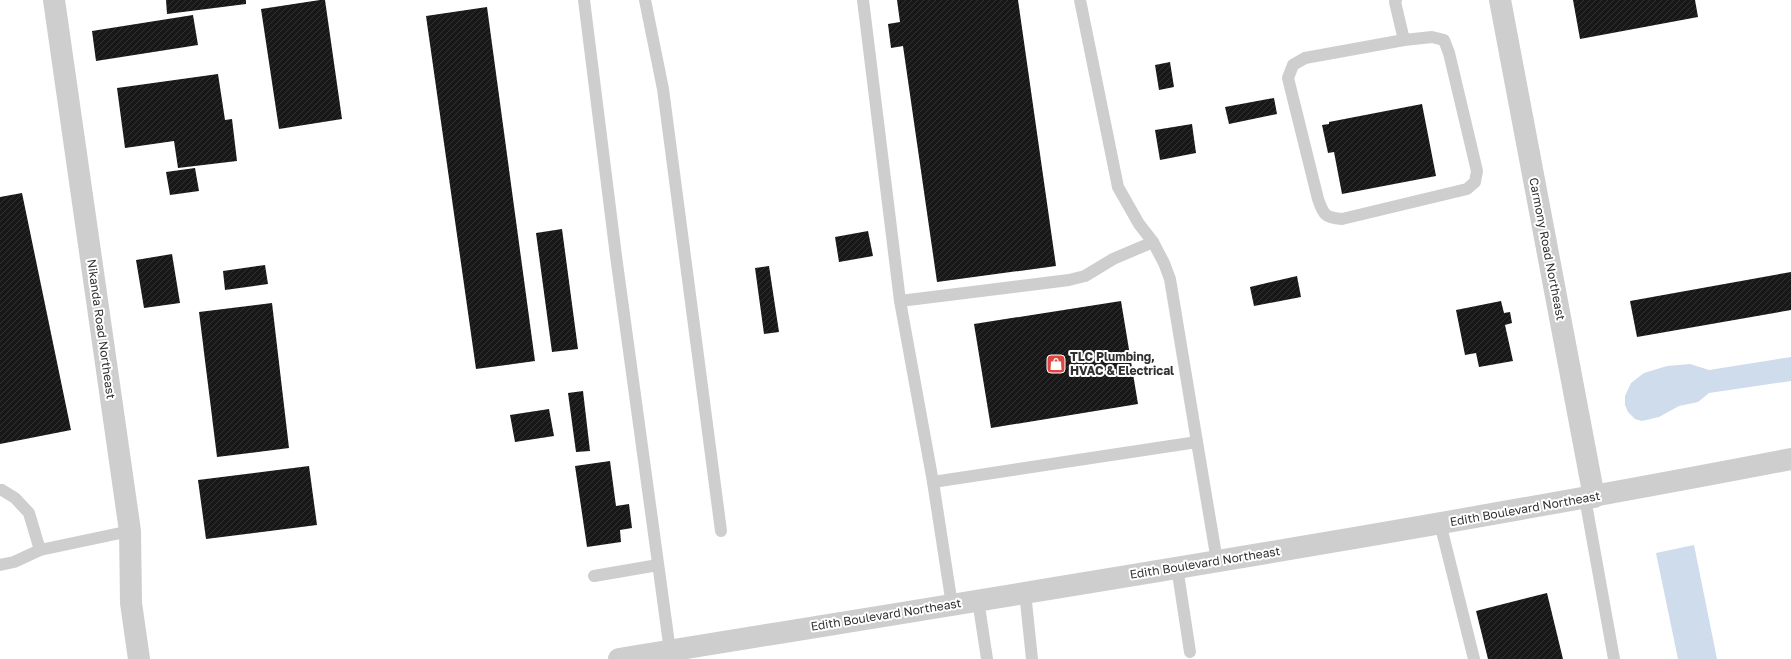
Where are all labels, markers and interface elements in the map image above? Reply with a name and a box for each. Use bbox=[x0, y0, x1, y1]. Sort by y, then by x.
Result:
street label: Carmony Road Northeast bbox=[1526, 176, 1569, 322]
street label: Nikanda Road Northeast bbox=[84, 258, 119, 400]
place label: TLC Plumbing, HVAC & Electrical bbox=[1070, 349, 1174, 378]
shop icon: TLC Plumbing, HVAC & Electrical bbox=[1045, 353, 1067, 375]
street label: Edith Boulevard Northeast bbox=[1449, 488, 1601, 529]
street label: Edith Boulevard Northeast bbox=[1129, 543, 1282, 582]
street label: Edith Boulevard Northeast bbox=[810, 595, 963, 634]

